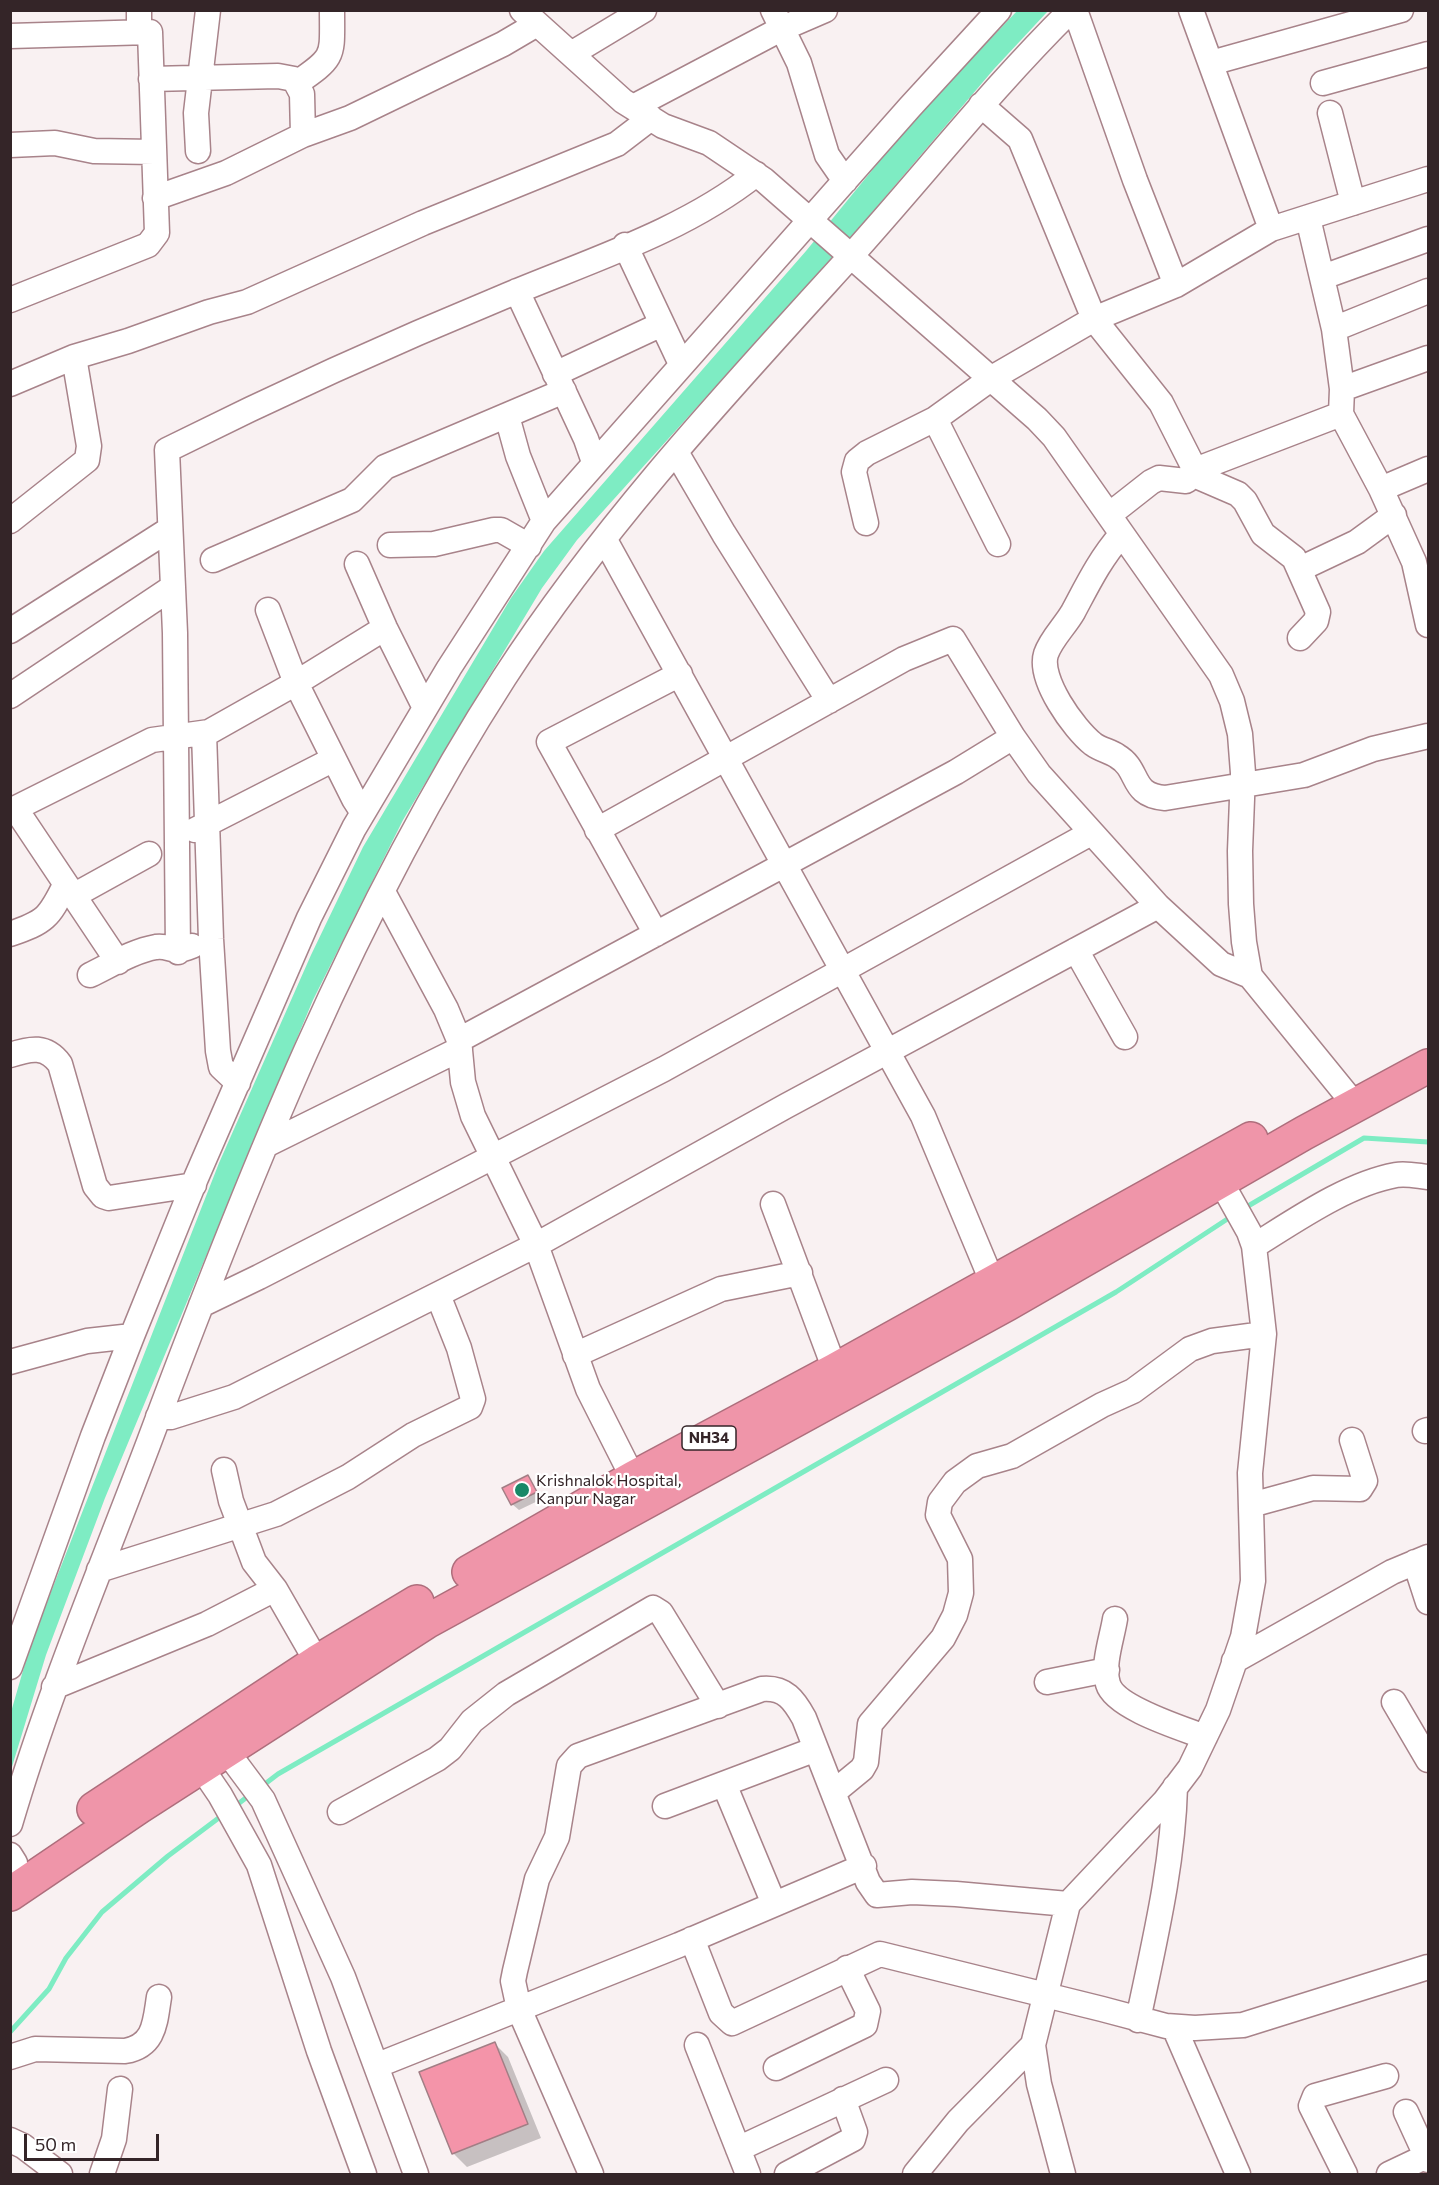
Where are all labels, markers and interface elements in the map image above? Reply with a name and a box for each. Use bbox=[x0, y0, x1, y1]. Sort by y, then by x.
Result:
road number: NH34 bbox=[682, 1426, 736, 1450]
place label: Krishnalok Hospital, Kanpur Nagar bbox=[536, 1471, 682, 1509]
marker: Krishnalok Hospital, Kanpur Nagar bbox=[513, 1481, 531, 1499]
scale bar bbox=[27, 2122, 162, 2160]
text: 50 m bbox=[35, 2133, 76, 2155]

